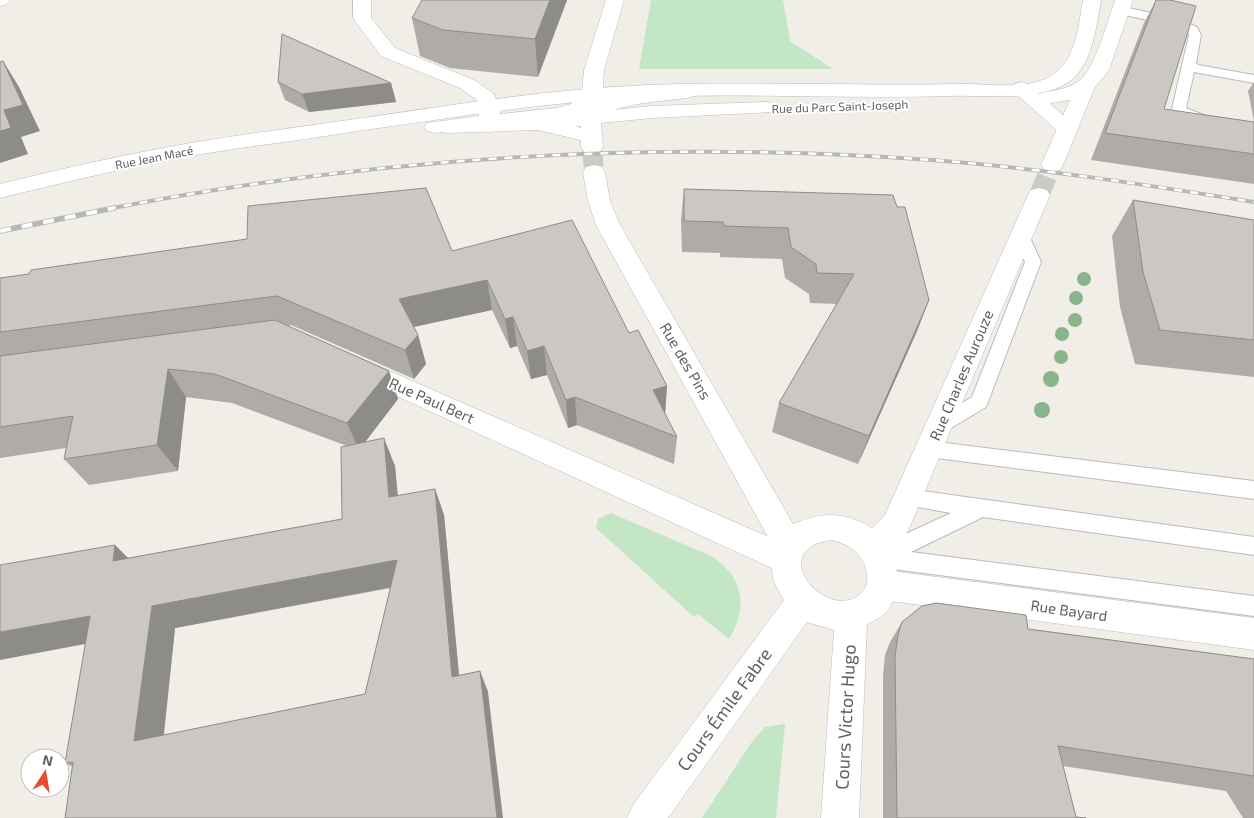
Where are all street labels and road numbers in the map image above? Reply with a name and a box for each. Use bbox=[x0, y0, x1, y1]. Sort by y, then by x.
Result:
street label: Rue du Parc Saint-Joseph bbox=[771, 97, 909, 115]
street label: Rue Jean Macé bbox=[114, 143, 194, 171]
street label: Rue Charles Aurouze bbox=[925, 307, 997, 443]
street label: Rue des Pins bbox=[657, 319, 715, 403]
street label: Rue Paul Bert bbox=[387, 373, 478, 427]
street label: Rue Bayard bbox=[1029, 596, 1109, 624]
street label: Cours Émile Fabre bbox=[672, 643, 776, 775]
street label: Cours Victor Hugo bbox=[830, 644, 860, 790]

